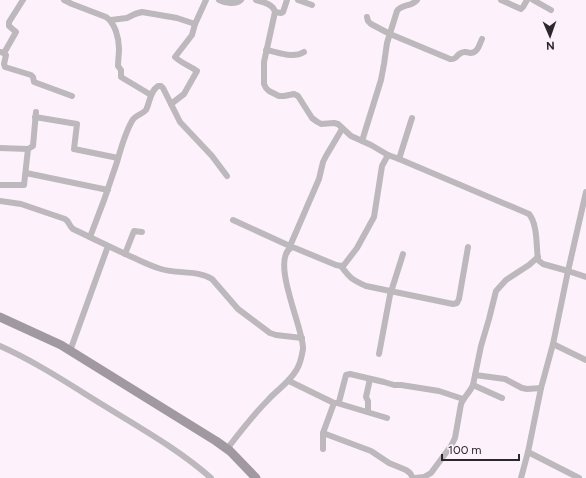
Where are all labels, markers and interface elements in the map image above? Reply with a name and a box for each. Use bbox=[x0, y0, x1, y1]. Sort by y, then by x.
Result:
north arrow bbox=[530, 16, 570, 56]
text: N bbox=[546, 39, 555, 52]
scale bar bbox=[442, 436, 519, 462]
text: 100 m bbox=[448, 443, 482, 457]

